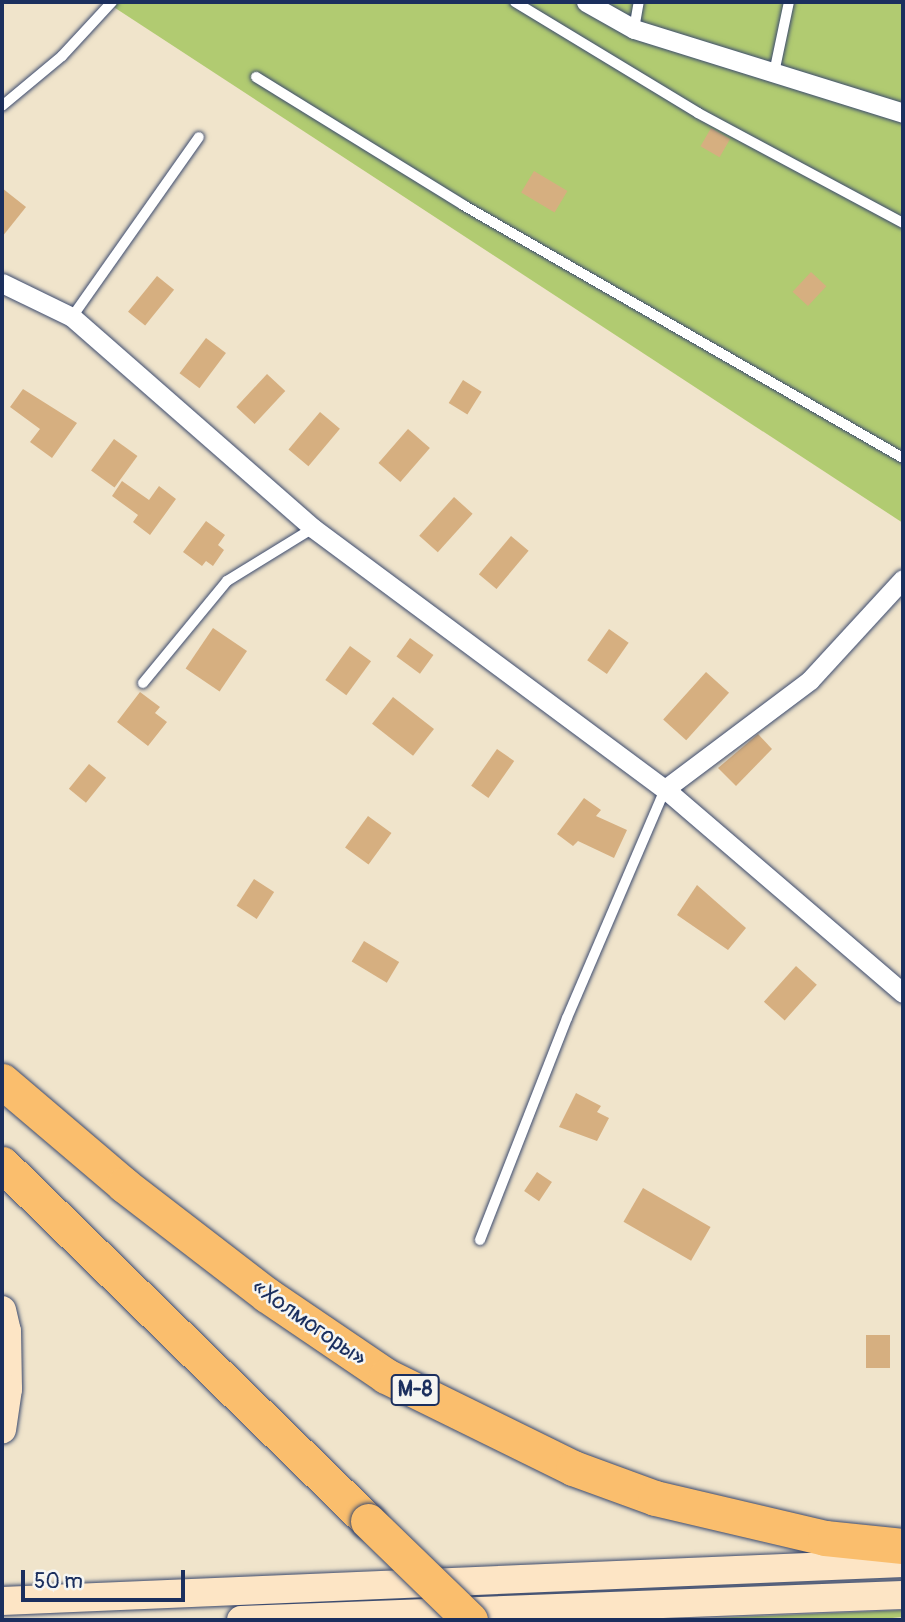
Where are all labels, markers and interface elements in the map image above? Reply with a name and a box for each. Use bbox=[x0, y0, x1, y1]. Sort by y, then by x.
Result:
street label: «Холмогоры» bbox=[247, 1273, 371, 1373]
road number: М-8 bbox=[390, 1372, 440, 1408]
scale bar bbox=[24, 1556, 189, 1600]
text: 50 m bbox=[34, 1568, 83, 1595]

